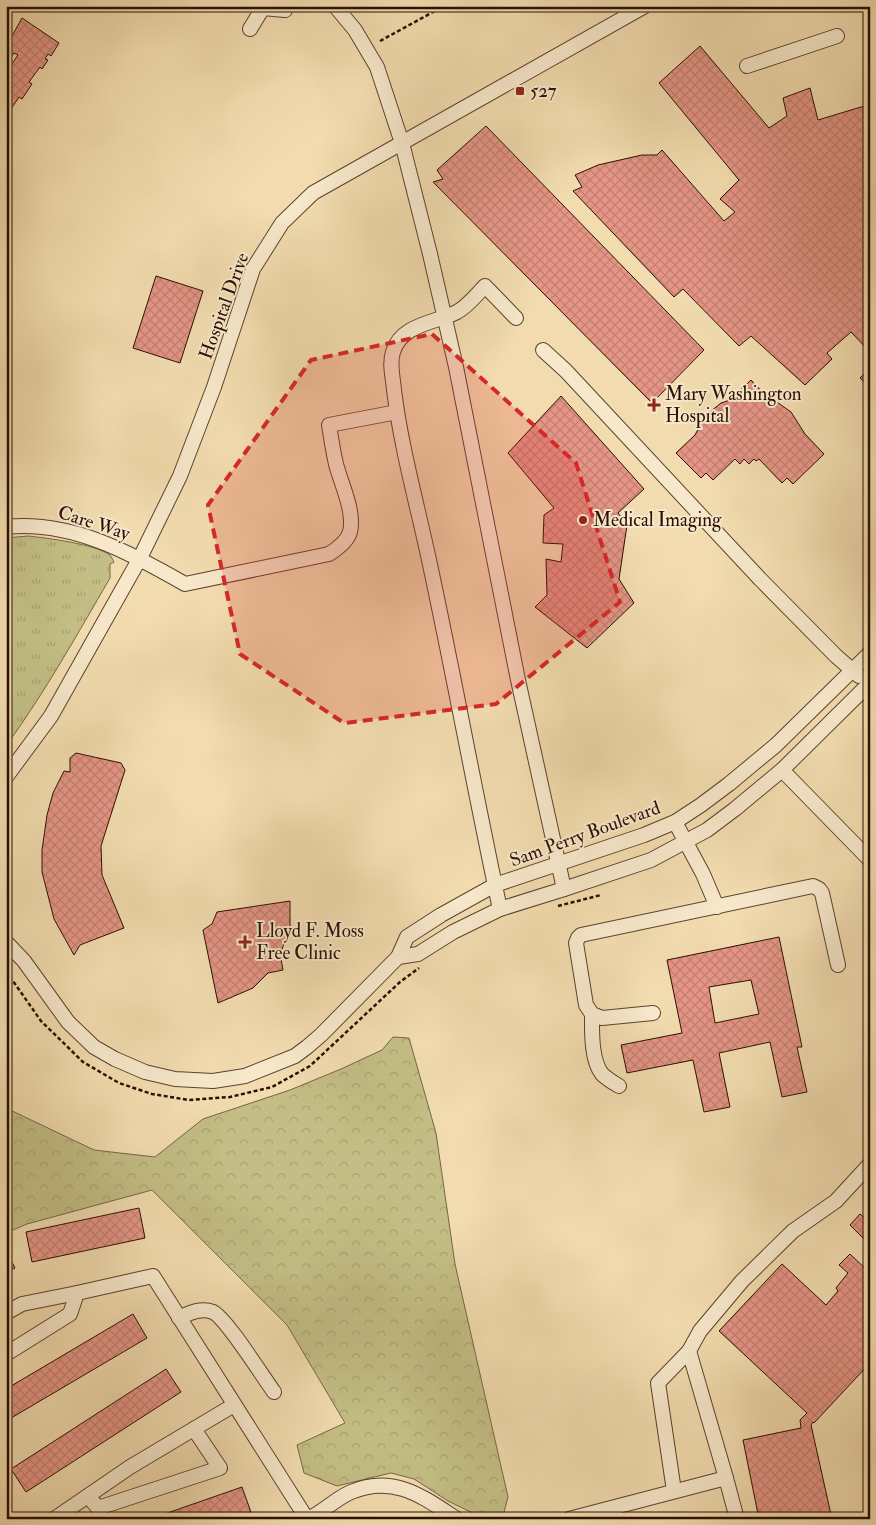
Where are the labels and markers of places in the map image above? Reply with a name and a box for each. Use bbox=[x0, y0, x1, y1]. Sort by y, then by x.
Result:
place label: 527 bbox=[530, 79, 557, 103]
marker: 527 bbox=[514, 85, 526, 97]
place label: Mary Washington Hospital bbox=[665, 382, 802, 429]
marker: Mary Washington Hospital bbox=[647, 398, 661, 412]
place label: Medical Imaging bbox=[593, 508, 722, 532]
marker: Medical Imaging bbox=[577, 514, 589, 526]
place label: Lloyd F. Moss Free Clinic bbox=[256, 919, 364, 965]
marker: Lloyd F. Moss Free Clinic bbox=[238, 935, 252, 949]

